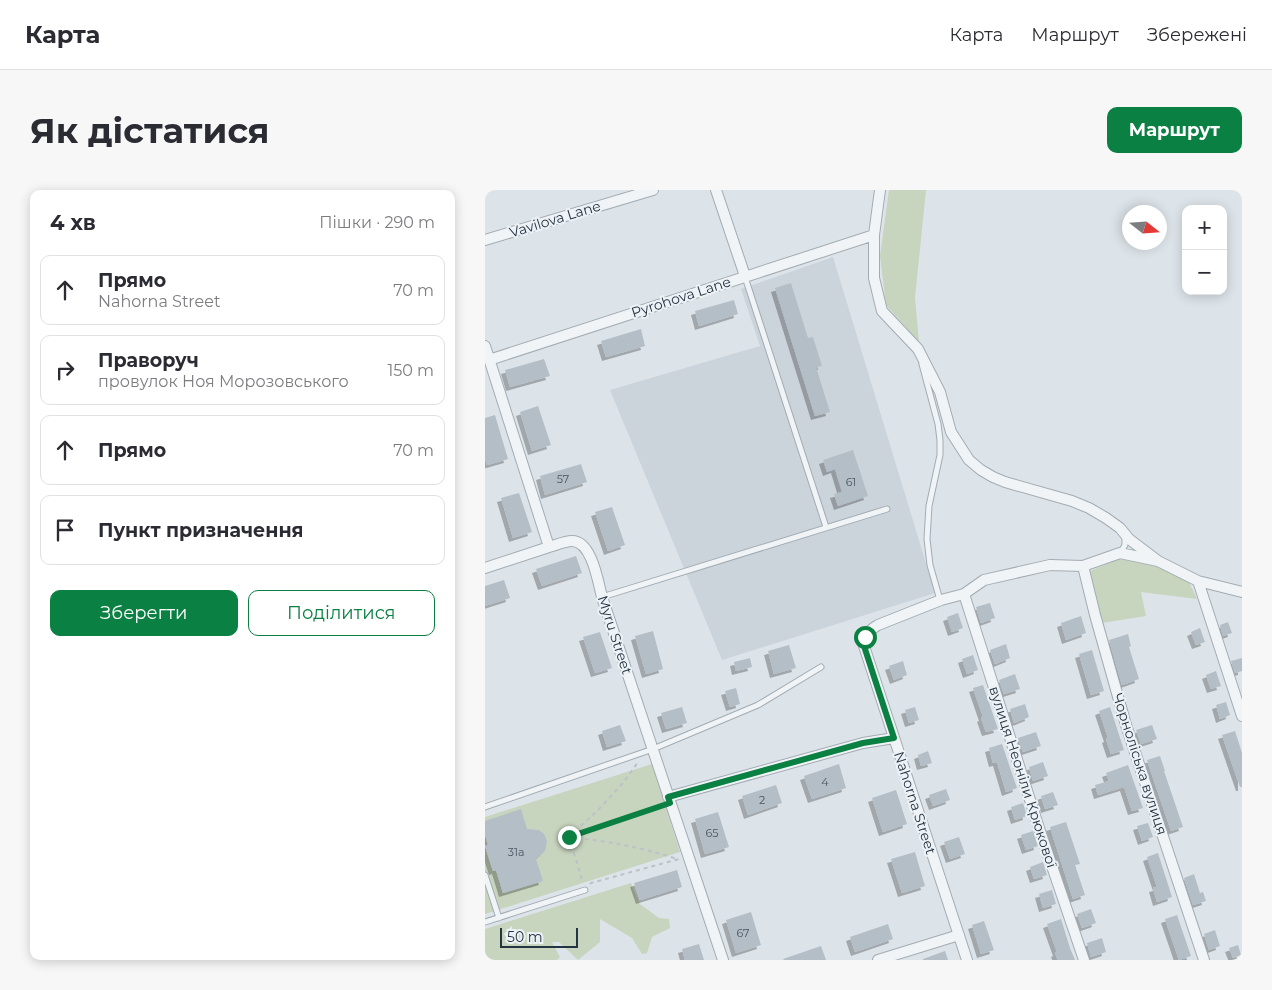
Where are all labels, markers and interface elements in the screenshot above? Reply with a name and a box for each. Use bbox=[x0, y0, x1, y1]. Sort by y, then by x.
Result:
text: Карта bbox=[25, 20, 100, 49]
text: Карта bbox=[950, 24, 1003, 46]
text: Маршрут bbox=[1031, 24, 1119, 46]
text: Збережені bbox=[1147, 24, 1247, 46]
button: Маршрут bbox=[1107, 107, 1242, 153]
text: Як дістатися bbox=[30, 109, 270, 152]
street label: Vavilova Lane bbox=[507, 197, 603, 241]
north arrow bbox=[1122, 205, 1167, 250]
map controls bbox=[1182, 205, 1227, 295]
button: + bbox=[1182, 205, 1227, 250]
text: 4 хв bbox=[50, 210, 96, 235]
text: Пішки · 290 m bbox=[319, 213, 435, 232]
button: − bbox=[1182, 250, 1227, 295]
text: Прямо bbox=[98, 269, 166, 292]
street label: Pyrohova Lane bbox=[629, 272, 733, 322]
icon: ahead bbox=[51, 276, 79, 304]
text: 70 m bbox=[393, 281, 434, 300]
text: Nahorna Street bbox=[98, 292, 220, 311]
text: Праворуч bbox=[98, 349, 199, 372]
icon: right bbox=[51, 356, 79, 384]
text: 150 m bbox=[387, 361, 434, 380]
text: провулок Ноя Морозовського bbox=[98, 372, 349, 391]
icon: ahead bbox=[51, 436, 79, 464]
text: Прямо bbox=[98, 439, 166, 462]
text: 70 m bbox=[393, 441, 434, 460]
house number: 57 bbox=[557, 472, 569, 486]
house number: 61 bbox=[846, 475, 856, 489]
icon: arrive bbox=[51, 516, 79, 544]
text: Пункт призначення bbox=[98, 519, 304, 542]
button: Зберегти bbox=[50, 590, 238, 636]
button: Поділитися bbox=[248, 590, 435, 636]
street label: Myru Street bbox=[594, 593, 636, 677]
route start bbox=[854, 626, 877, 649]
street label: вулиця Неоніли Крюкової bbox=[985, 684, 1061, 870]
street label: Чорноліська вулиця bbox=[1109, 691, 1171, 837]
street label: Nahorna Street bbox=[890, 749, 940, 857]
house number: 4 bbox=[821, 775, 829, 789]
house number: 2 bbox=[759, 793, 765, 807]
route end bbox=[558, 826, 581, 849]
house number: 65 bbox=[706, 826, 718, 840]
house number: 31а bbox=[508, 845, 524, 859]
scale bar bbox=[500, 925, 577, 948]
house number: 67 bbox=[736, 926, 750, 940]
text: 50 m bbox=[507, 928, 543, 946]

